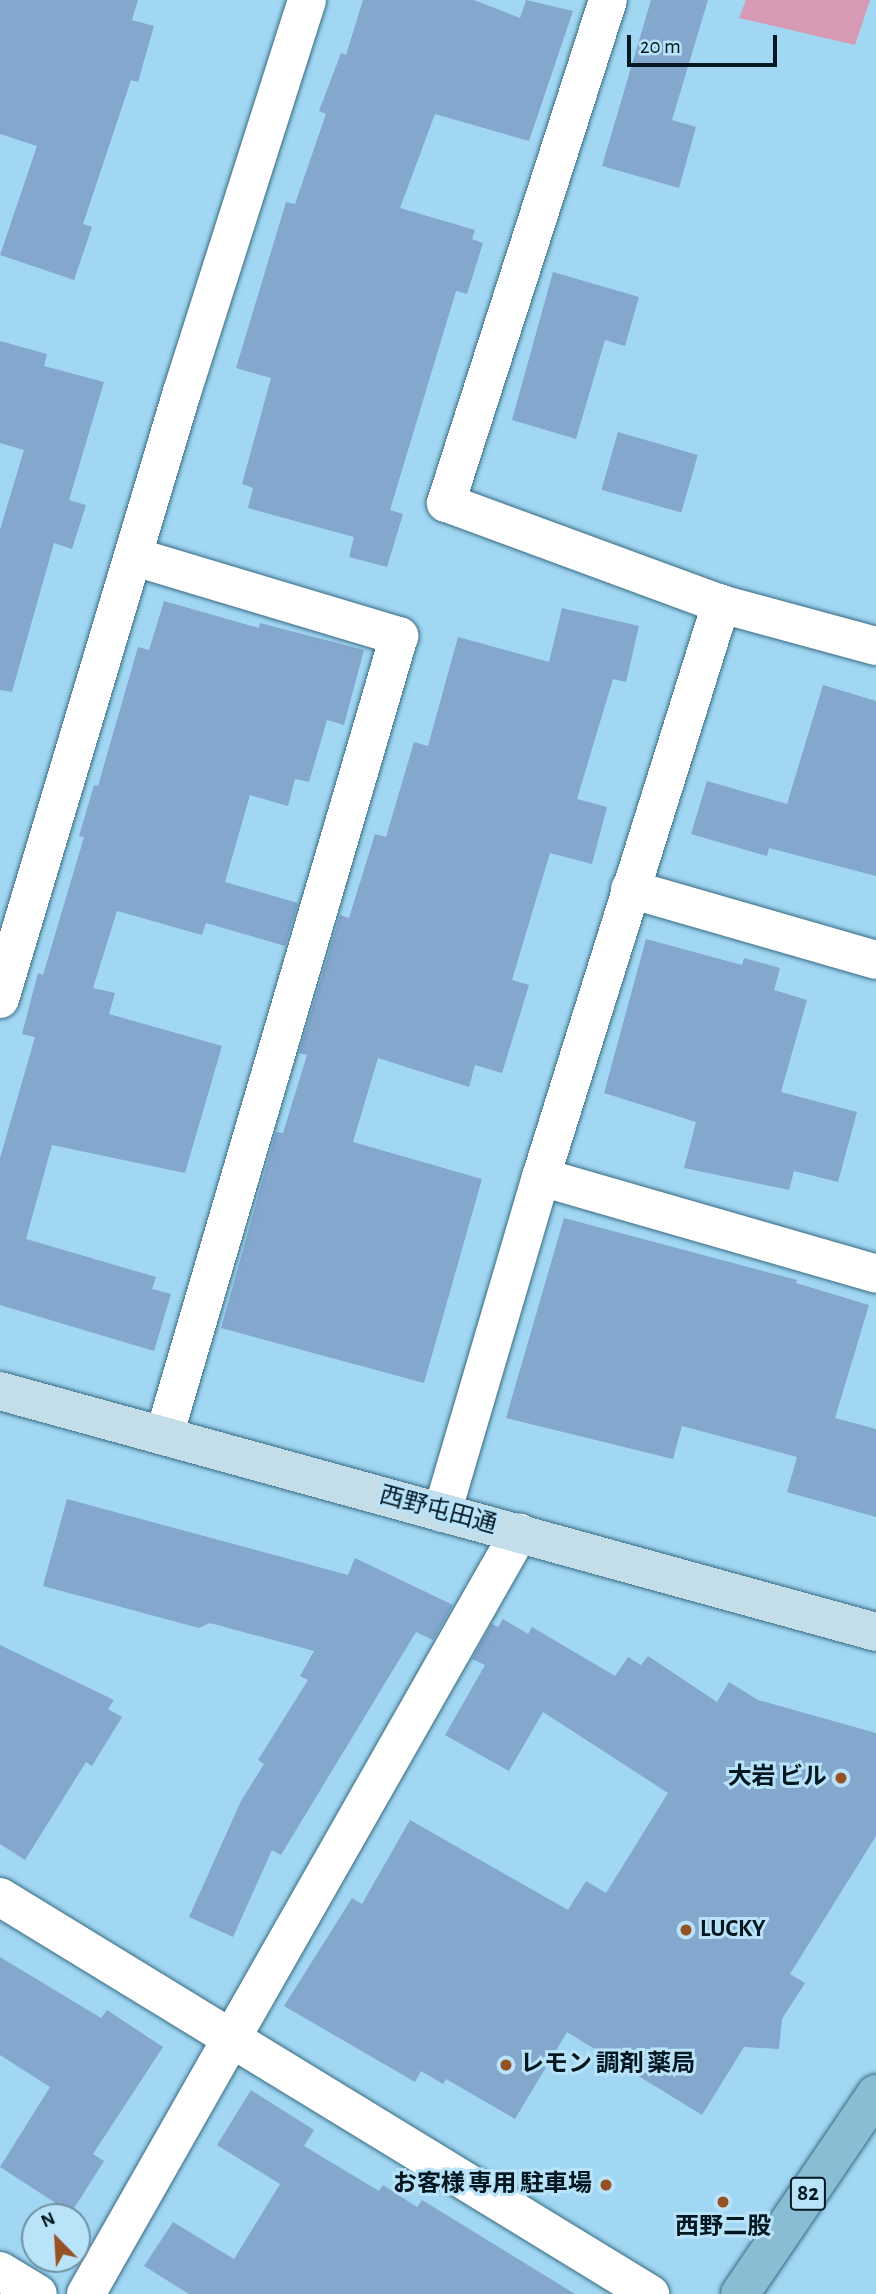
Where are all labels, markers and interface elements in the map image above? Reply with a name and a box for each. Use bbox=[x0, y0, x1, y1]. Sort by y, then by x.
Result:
scale bar bbox=[631, 21, 782, 65]
text: 20 m bbox=[640, 36, 681, 57]
street label: 西野屯田通 bbox=[376, 1482, 500, 1540]
place label: 大岩 ビル bbox=[727, 1764, 827, 1792]
marker: 大岩 ビル bbox=[833, 1770, 849, 1786]
place label: LUCKY bbox=[700, 1916, 765, 1944]
marker: LUCKY bbox=[678, 1922, 694, 1938]
place label: レモン 調剤 薬局 bbox=[520, 2051, 695, 2079]
marker: レモン 調剤 薬局 bbox=[498, 2057, 514, 2073]
place label: お客様 専用 駐車場 bbox=[393, 2171, 592, 2199]
road number: 82 bbox=[789, 2174, 827, 2214]
marker: お客様 専用 駐車場 bbox=[598, 2177, 614, 2193]
marker: 西野二股 bbox=[715, 2194, 731, 2210]
north arrow bbox=[21, 2203, 91, 2273]
text: N bbox=[38, 2209, 58, 2232]
place label: 西野二股 bbox=[675, 2214, 771, 2242]

